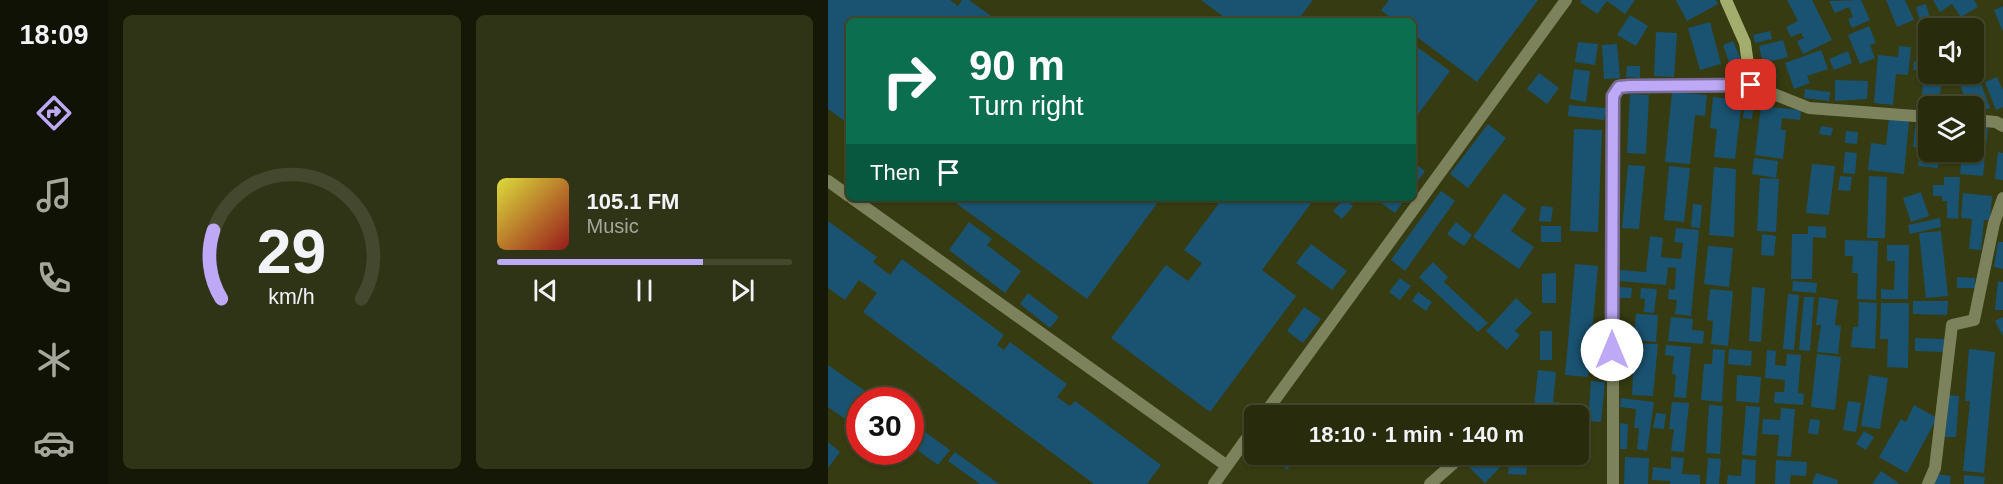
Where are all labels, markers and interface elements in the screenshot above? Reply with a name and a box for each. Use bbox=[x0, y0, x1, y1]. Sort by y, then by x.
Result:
map controls bbox=[1918, 18, 1984, 162]
button: sound bbox=[1918, 18, 1984, 84]
text: 18:09 bbox=[19, 20, 89, 50]
icon: right bbox=[870, 42, 948, 120]
text: 90 m bbox=[969, 42, 1065, 89]
pin bbox=[1725, 59, 1776, 110]
icon: arrive bbox=[1734, 68, 1767, 101]
text: Turn right bbox=[969, 91, 1084, 121]
icon: directions bbox=[33, 92, 75, 134]
button: layers bbox=[1918, 96, 1984, 162]
icon: arrive bbox=[932, 156, 965, 189]
text: Then bbox=[870, 160, 920, 185]
icon: music bbox=[33, 174, 75, 216]
text: 105.1 FM bbox=[587, 189, 679, 214]
text: Music bbox=[587, 215, 639, 237]
text: 29 bbox=[257, 217, 326, 286]
icon: phone bbox=[33, 257, 75, 299]
icon: previous bbox=[529, 274, 562, 307]
icon: pause bbox=[628, 274, 661, 307]
icon: next bbox=[726, 274, 759, 307]
text: km/h bbox=[269, 285, 315, 309]
position arrow bbox=[1580, 318, 1644, 382]
icon: climate bbox=[33, 339, 75, 381]
speed limit sign: 30 bbox=[846, 387, 924, 465]
icon: car bbox=[33, 422, 75, 464]
text: 18:10 · 1 min · 140 m bbox=[1309, 422, 1524, 447]

